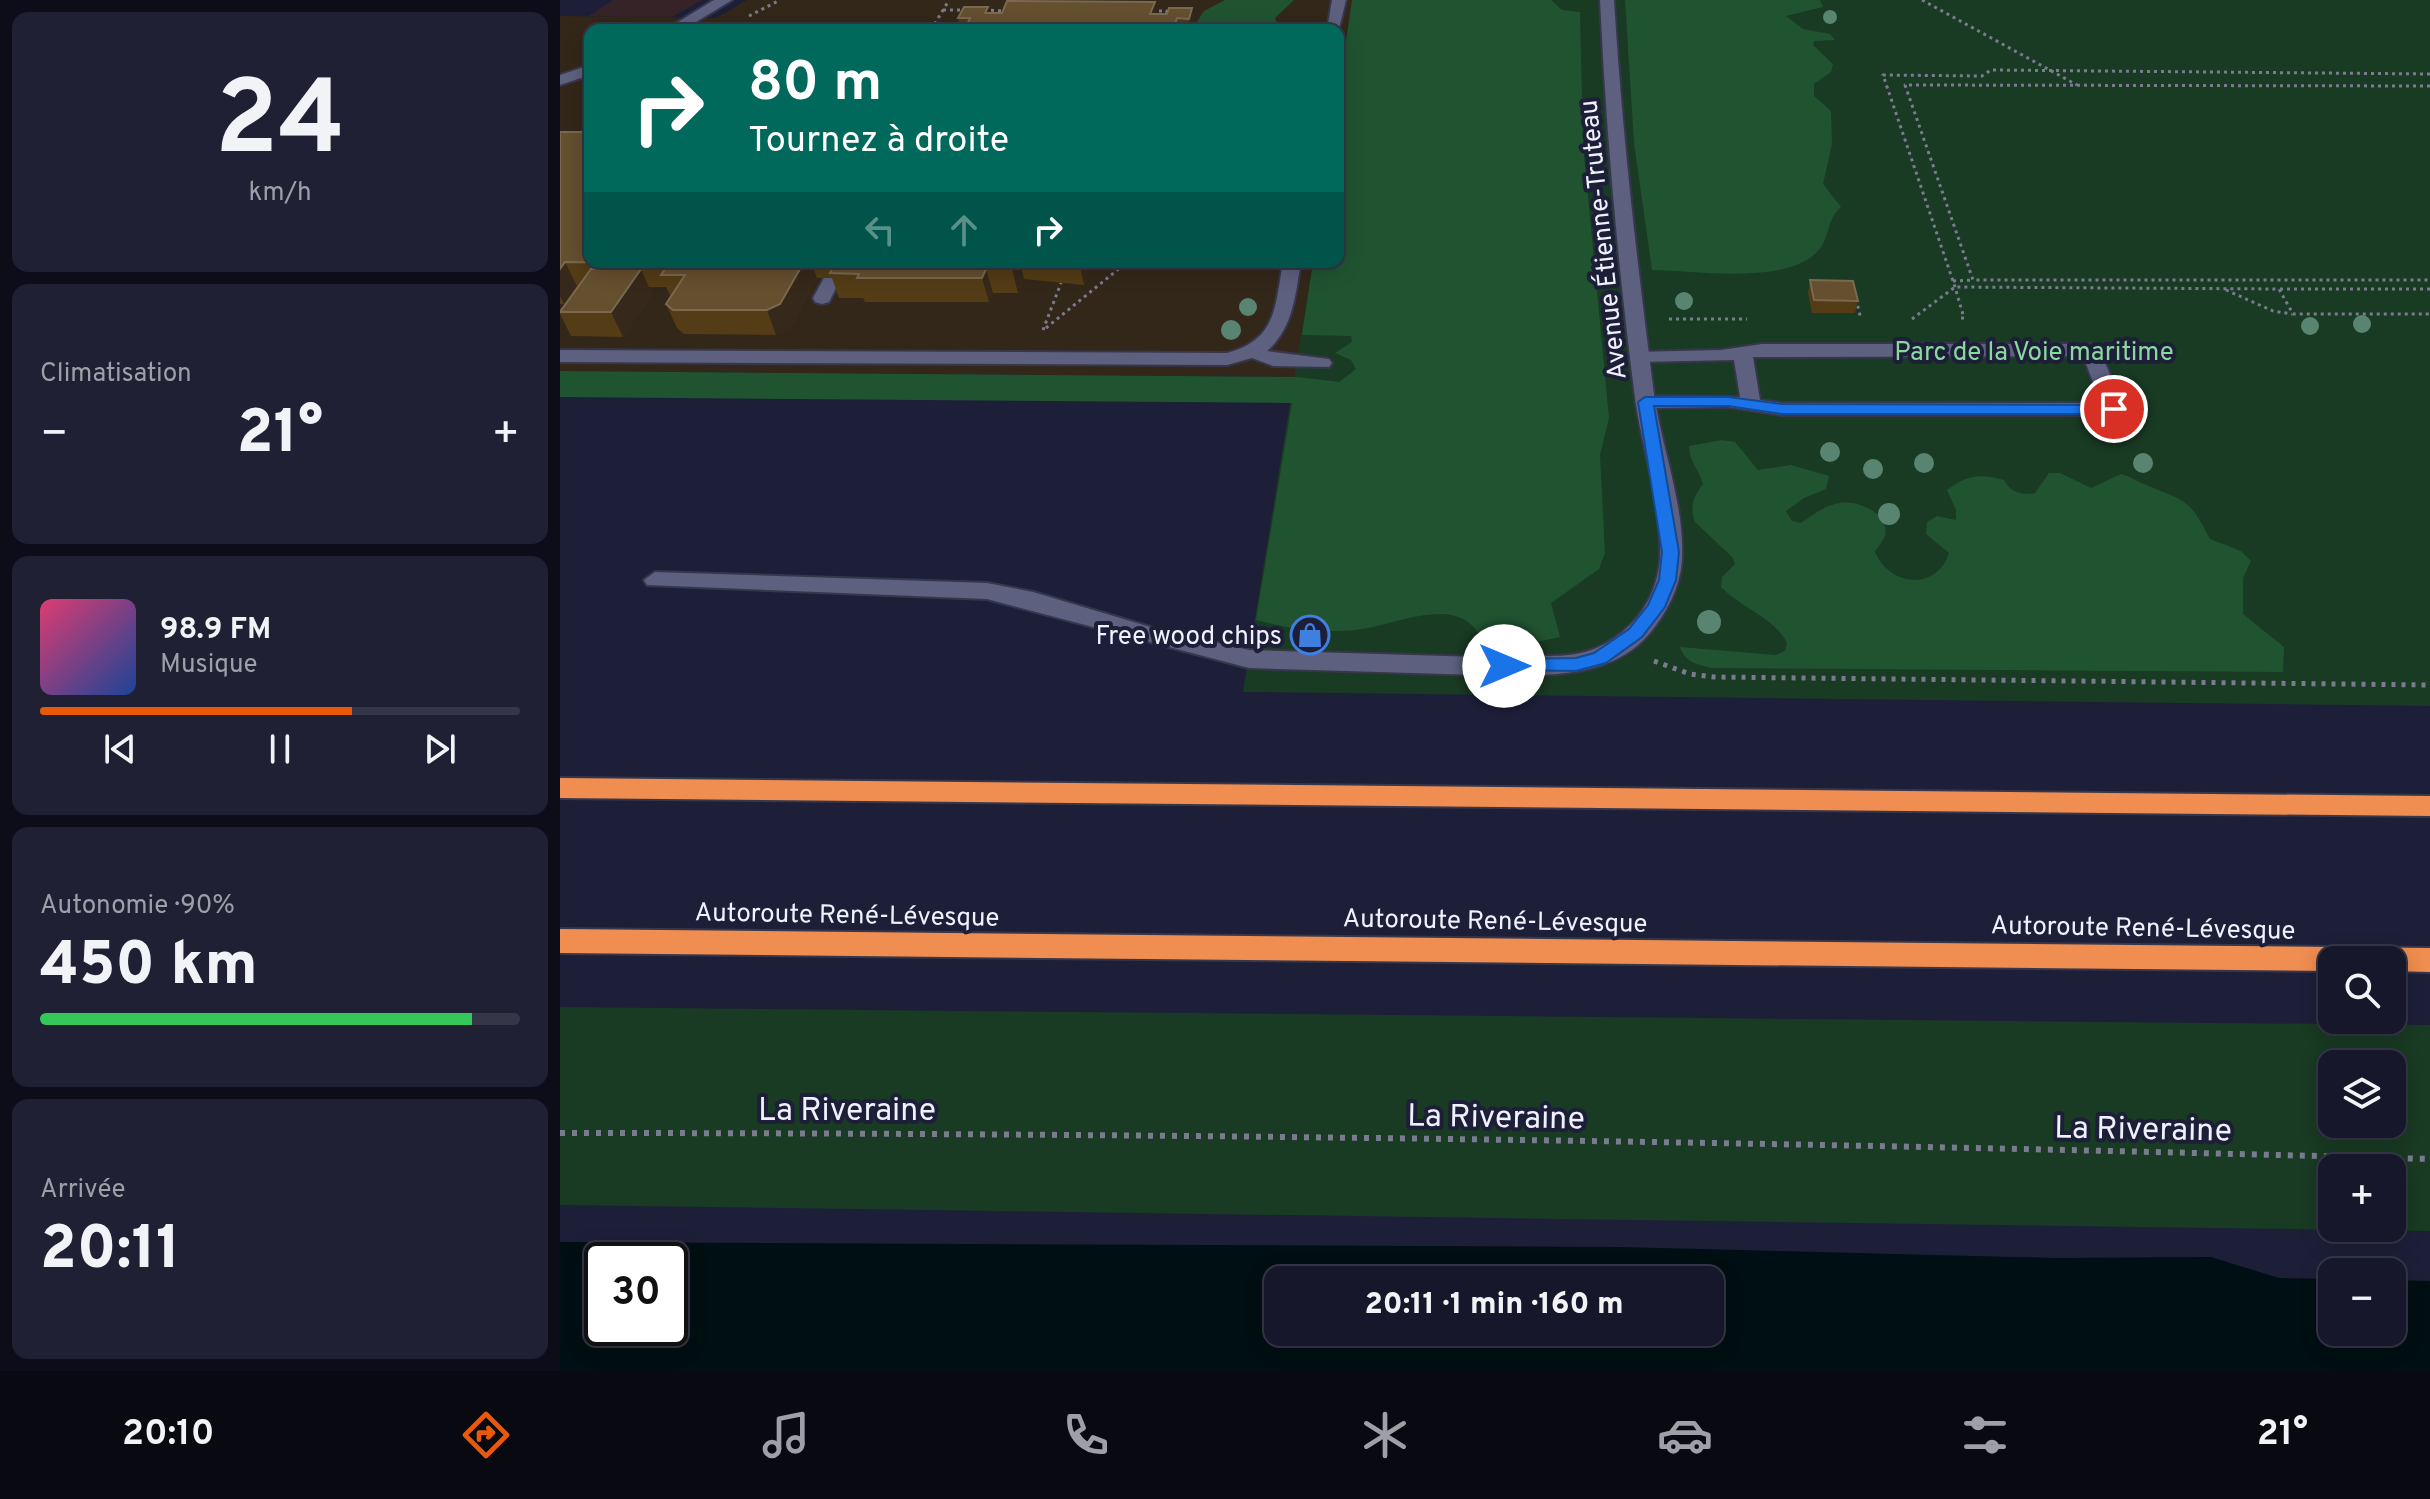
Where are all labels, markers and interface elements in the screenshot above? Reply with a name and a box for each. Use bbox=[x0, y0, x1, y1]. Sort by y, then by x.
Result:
text: 80 m bbox=[748, 50, 882, 120]
icon: right bbox=[616, 56, 720, 160]
text: 24 bbox=[215, 59, 345, 191]
street label: Avenue Étienne-Truteau bbox=[1571, 98, 1636, 381]
text: Tournez à droite bbox=[748, 119, 1009, 165]
text: km/h bbox=[248, 177, 312, 210]
icon: left bbox=[858, 208, 902, 252]
icon: ahead bbox=[942, 208, 986, 252]
icon: right bbox=[1026, 208, 1070, 252]
park label: Parc de la Voie maritime bbox=[1894, 337, 2174, 370]
text: Climatisation bbox=[40, 358, 192, 391]
pin bbox=[2080, 375, 2148, 443]
icon: arrive bbox=[2092, 387, 2136, 431]
text: 21° bbox=[237, 398, 323, 474]
text: − bbox=[40, 408, 68, 464]
text: + bbox=[492, 408, 520, 464]
text: 98.9 FM bbox=[160, 612, 271, 649]
shop icon: Free wood chips bbox=[1289, 614, 1331, 656]
place label: Free wood chips bbox=[1096, 621, 1282, 654]
position arrow bbox=[1462, 624, 1546, 708]
text: Musique bbox=[160, 649, 257, 682]
icon: previous bbox=[98, 727, 142, 771]
icon: pause bbox=[258, 727, 302, 771]
icon: next bbox=[418, 727, 462, 771]
text: Autonomie · 90% bbox=[40, 890, 235, 923]
street label: Autoroute René-Lévesque bbox=[694, 897, 1000, 936]
street label: Autoroute René-Lévesque bbox=[1342, 903, 1648, 942]
street label: Autoroute René-Lévesque bbox=[1990, 910, 2296, 949]
text: 450 km bbox=[40, 930, 258, 1006]
map controls bbox=[2318, 946, 2406, 1346]
button: search bbox=[2318, 946, 2406, 1034]
button: layers bbox=[2318, 1050, 2406, 1138]
street label: La Riveraine bbox=[758, 1092, 936, 1132]
street label: La Riveraine bbox=[1407, 1097, 1585, 1141]
street label: La Riveraine bbox=[2054, 1109, 2232, 1153]
button: + bbox=[2318, 1154, 2406, 1242]
text: Arrivée bbox=[40, 1174, 125, 1207]
text: 20:11 bbox=[40, 1214, 180, 1290]
speed limit sign: 30 bbox=[584, 1242, 688, 1346]
button: − bbox=[2318, 1258, 2406, 1346]
text: 20:11 · 1 min · 160 m bbox=[1364, 1287, 1624, 1324]
icon: directions bbox=[458, 1407, 514, 1463]
icon: music bbox=[758, 1407, 814, 1463]
icon: phone bbox=[1058, 1407, 1114, 1463]
icon: climate bbox=[1357, 1407, 1413, 1463]
icon: car bbox=[1657, 1407, 1713, 1463]
icon: filters bbox=[1957, 1407, 2013, 1463]
text: 20:10 bbox=[122, 1412, 214, 1458]
text: 21° bbox=[2257, 1412, 2308, 1458]

